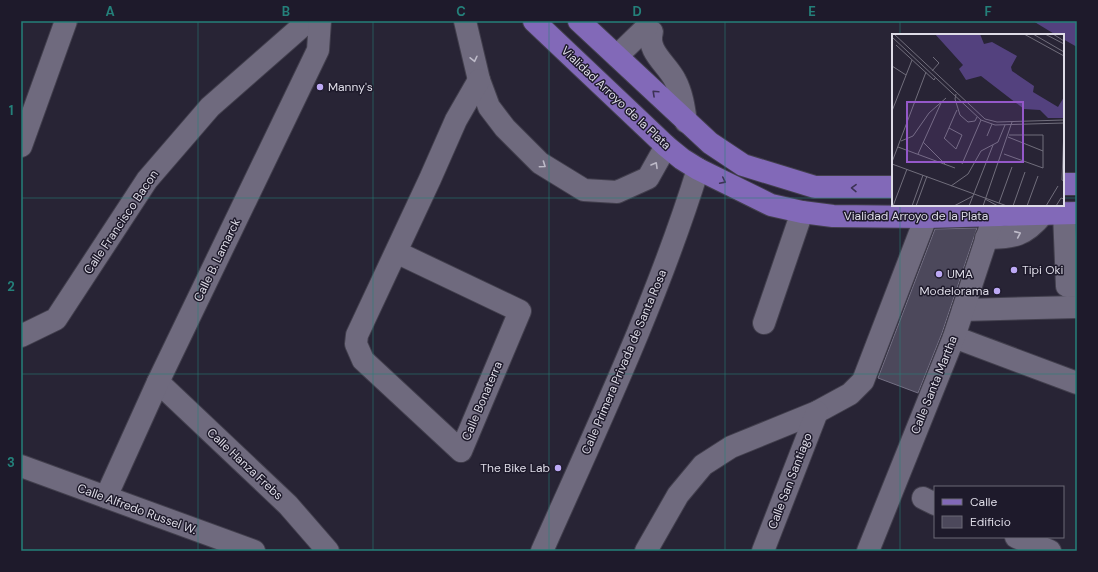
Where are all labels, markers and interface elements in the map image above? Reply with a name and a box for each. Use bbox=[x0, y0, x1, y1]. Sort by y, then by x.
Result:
text: A bbox=[105, 3, 115, 20]
text: B bbox=[282, 3, 290, 20]
text: C bbox=[456, 3, 466, 20]
text: D bbox=[632, 3, 642, 20]
text: E bbox=[808, 3, 816, 20]
text: F bbox=[984, 3, 992, 20]
inset map bbox=[892, 34, 1064, 206]
street label: Vialidad Arroyo de la Plata bbox=[558, 43, 674, 153]
one-way arrow bbox=[469, 56, 477, 62]
place label: Manny's bbox=[328, 79, 373, 95]
marker: Manny's bbox=[315, 82, 325, 92]
one-way arrow bbox=[652, 90, 660, 98]
text: 1 bbox=[9, 102, 13, 119]
one-way arrow bbox=[539, 160, 546, 167]
one-way arrow bbox=[651, 162, 658, 169]
street label: Calle Francisco Bacon bbox=[80, 167, 162, 277]
one-way arrow bbox=[718, 176, 726, 184]
one-way arrow bbox=[851, 183, 857, 192]
street label: Vialidad Arroyo de la Plata bbox=[844, 208, 988, 224]
street label: Calle B. Lamarck bbox=[190, 216, 244, 304]
one-way arrow bbox=[1014, 231, 1022, 239]
place label: Tipi Oki bbox=[1022, 262, 1064, 278]
marker: Tipi Oki bbox=[1009, 265, 1019, 275]
place label: UMA bbox=[947, 266, 973, 282]
street label: Calle Primera Privada de Santa Rosa bbox=[578, 267, 670, 457]
marker: UMA bbox=[934, 269, 944, 279]
text: 2 bbox=[7, 278, 15, 295]
place label: Modelorama bbox=[919, 283, 989, 299]
marker: Modelorama bbox=[992, 286, 1002, 296]
street label: Calle Santa Martha bbox=[907, 334, 961, 436]
street label: Calle Bonaterra bbox=[458, 359, 506, 443]
street label: Calle Hanza Frebs bbox=[204, 425, 286, 503]
street label: Calle San Santiago bbox=[764, 430, 816, 532]
text: 3 bbox=[7, 454, 15, 471]
place label: The Bike Lab bbox=[480, 460, 550, 476]
marker: The Bike Lab bbox=[553, 463, 563, 473]
street label: Calle Alfredo Russel W. bbox=[75, 480, 199, 538]
legend bbox=[934, 486, 1064, 538]
text: Calle bbox=[970, 494, 997, 510]
text: Edificio bbox=[970, 514, 1011, 530]

